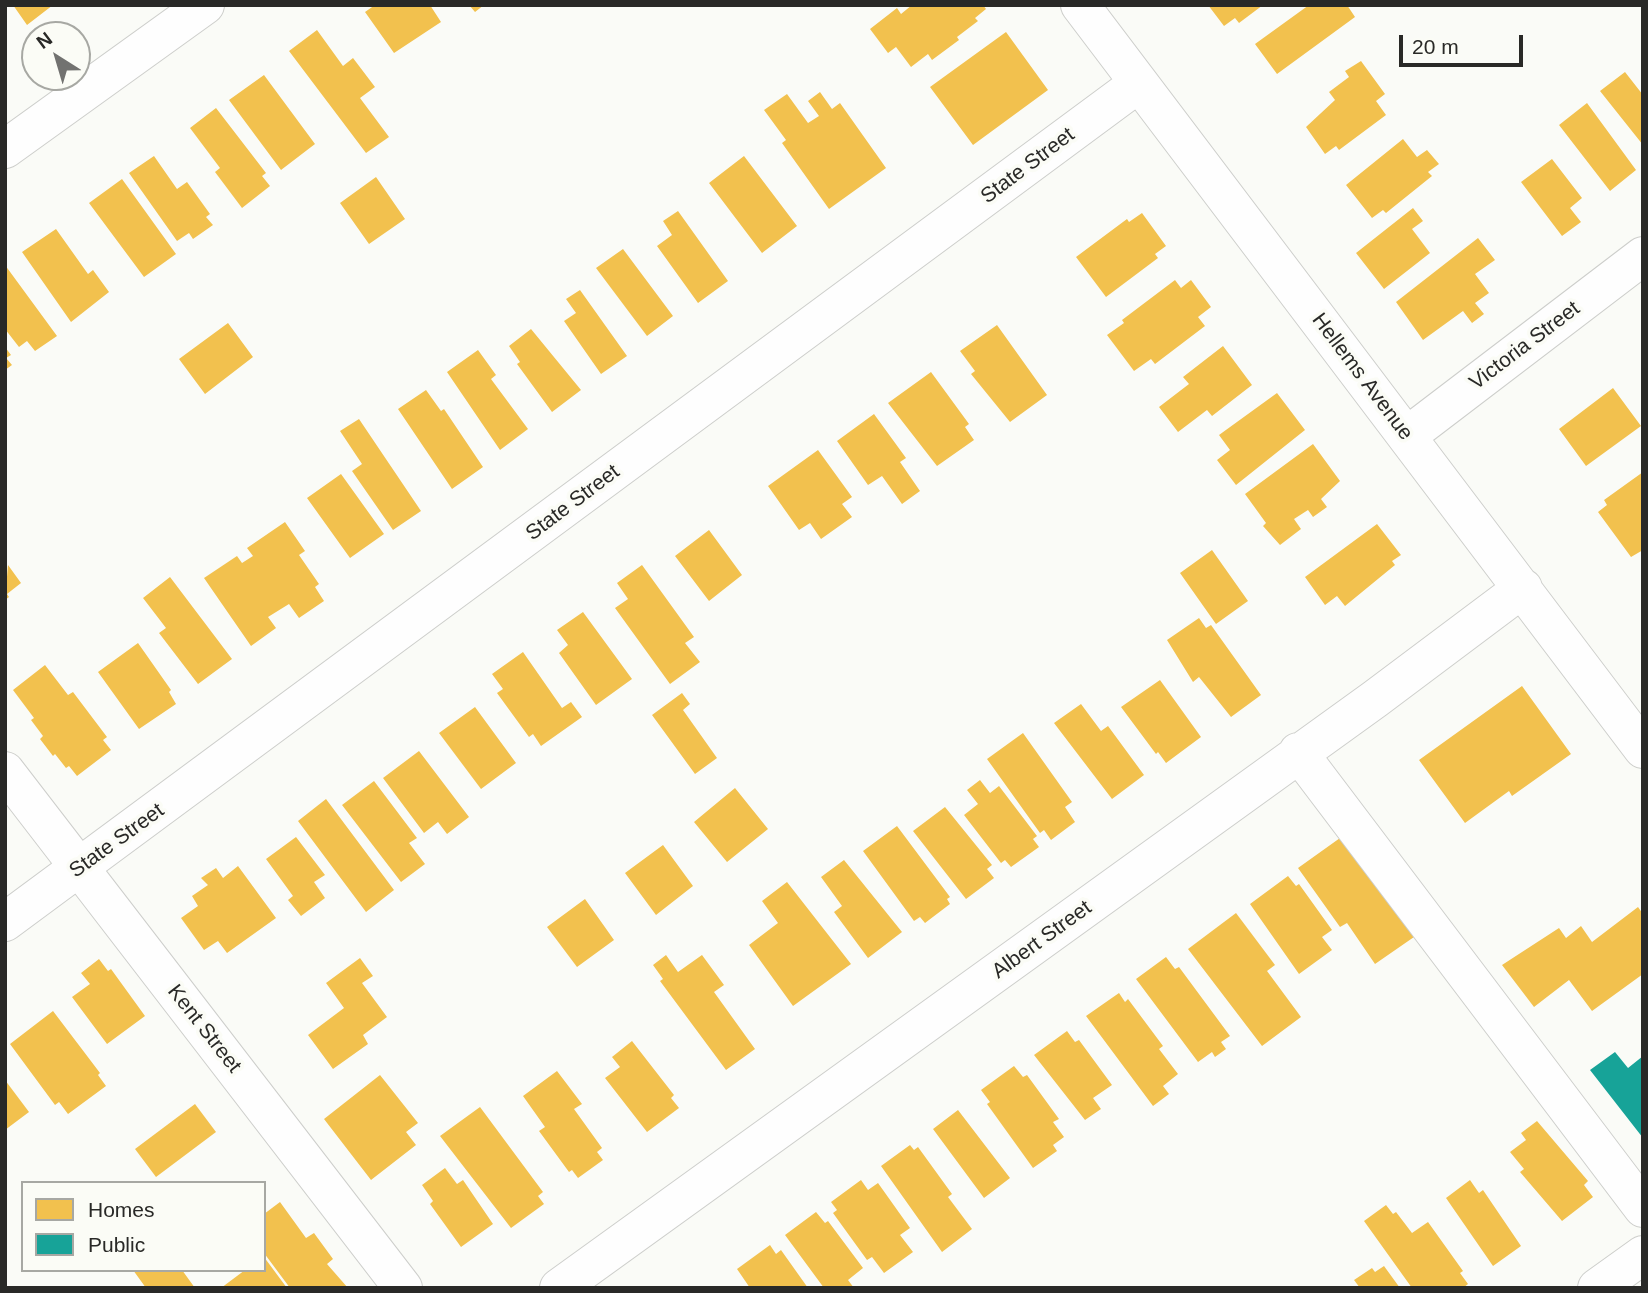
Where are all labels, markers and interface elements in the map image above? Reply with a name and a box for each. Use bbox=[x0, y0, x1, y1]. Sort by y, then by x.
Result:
north arrow bbox=[21, 21, 91, 91]
scale bar bbox=[1403, 21, 1527, 65]
text: N bbox=[32, 28, 56, 53]
text: 20 m bbox=[1412, 35, 1459, 58]
street label: State Street bbox=[976, 123, 1080, 209]
street label: Victoria Street bbox=[1465, 296, 1585, 396]
street label: Hellems Avenue bbox=[1306, 309, 1418, 445]
street label: State Street bbox=[521, 460, 625, 546]
street label: State Street bbox=[65, 798, 169, 884]
street label: Albert Street bbox=[987, 896, 1097, 984]
street label: Kent Street bbox=[162, 980, 246, 1078]
legend bbox=[21, 1181, 266, 1272]
text: Homes bbox=[88, 1198, 155, 1221]
text: Public bbox=[88, 1233, 145, 1256]

